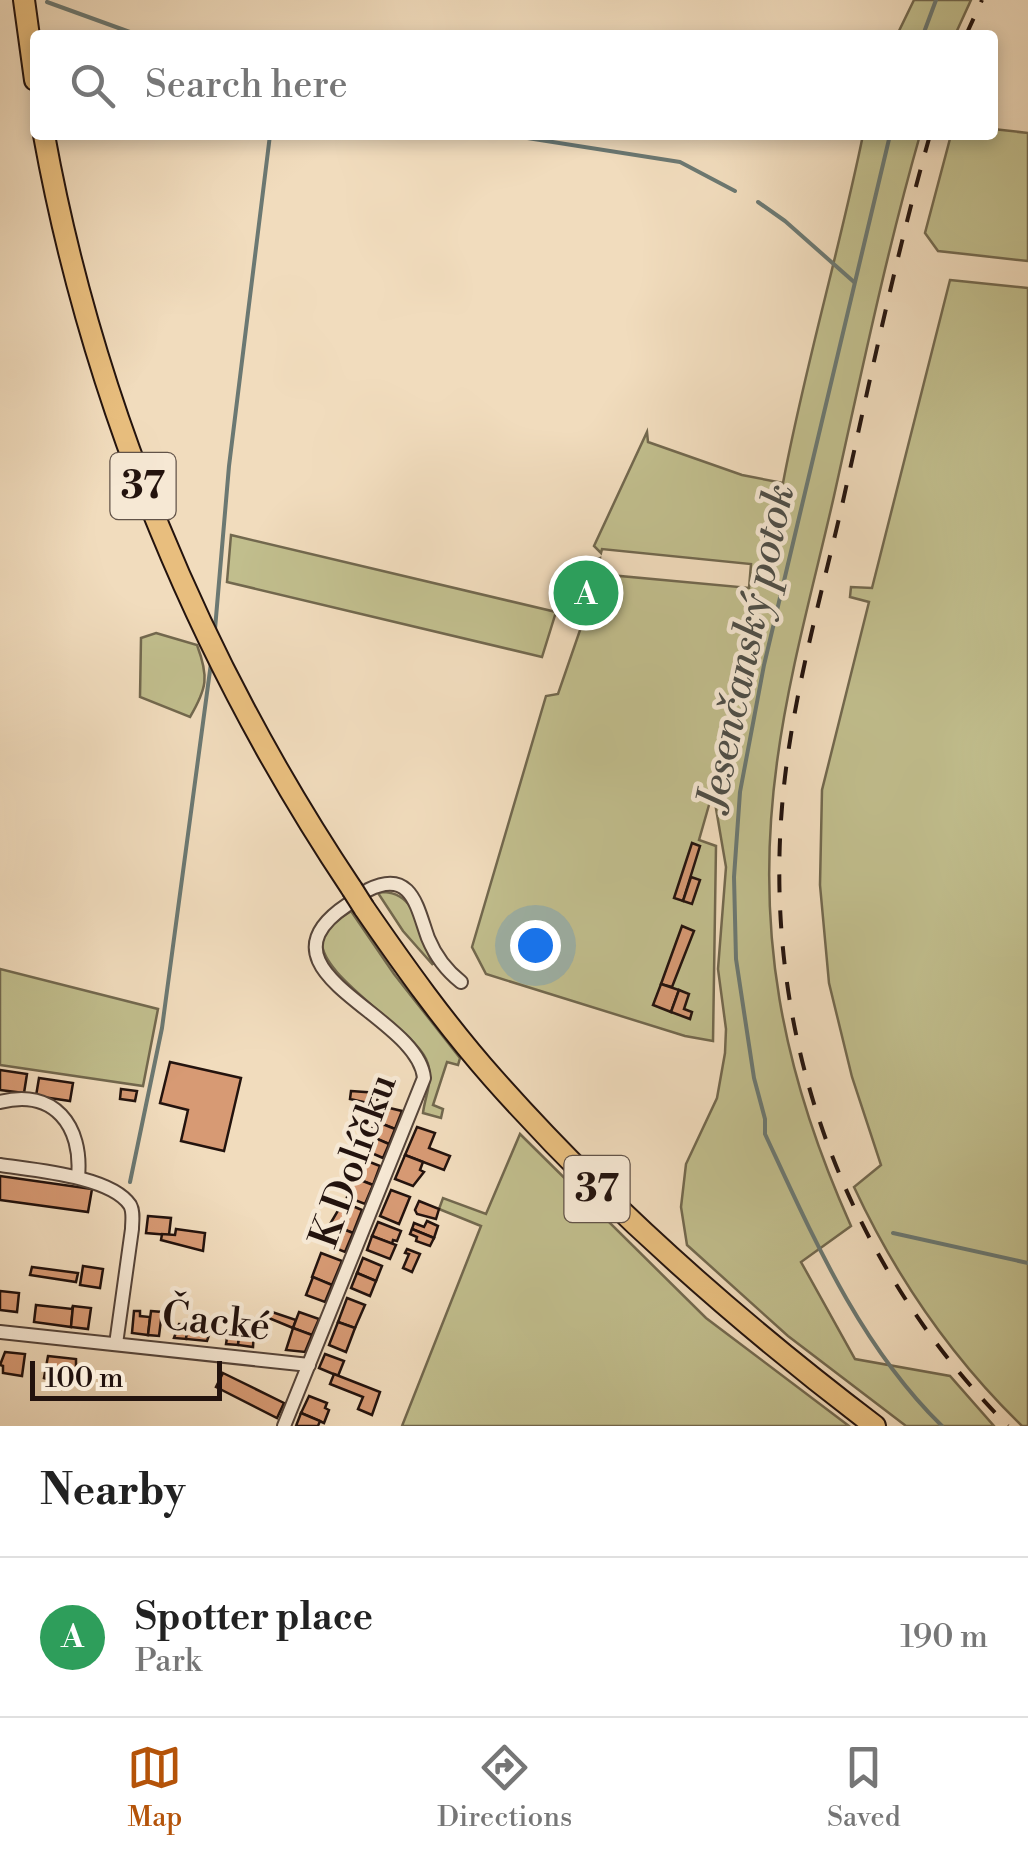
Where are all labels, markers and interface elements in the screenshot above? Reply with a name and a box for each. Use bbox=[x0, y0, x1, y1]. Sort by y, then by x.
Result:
search box bbox=[30, 30, 998, 140]
icon: search bbox=[65, 58, 120, 113]
text: Search here bbox=[145, 62, 348, 109]
road number: 37 bbox=[110, 453, 176, 519]
water label: Jesenčanský potok bbox=[686, 479, 807, 819]
pin: A bbox=[554, 556, 618, 630]
your location bbox=[510, 920, 561, 971]
street label: K Dolíčku bbox=[300, 1067, 409, 1255]
road number: 37 bbox=[564, 1156, 630, 1222]
street label: Čacké bbox=[159, 1288, 273, 1353]
scale bar bbox=[30, 1356, 222, 1400]
text: 100 m bbox=[45, 1361, 124, 1396]
text: Nearby bbox=[40, 1465, 185, 1518]
text: Spotter place bbox=[135, 1594, 373, 1641]
text: A bbox=[61, 1617, 84, 1657]
text: 190 m bbox=[900, 1617, 988, 1657]
text: Park bbox=[135, 1641, 202, 1681]
tab: Map bbox=[127, 1740, 182, 1835]
tab: Directions bbox=[437, 1740, 572, 1835]
tab: Saved bbox=[827, 1740, 901, 1835]

